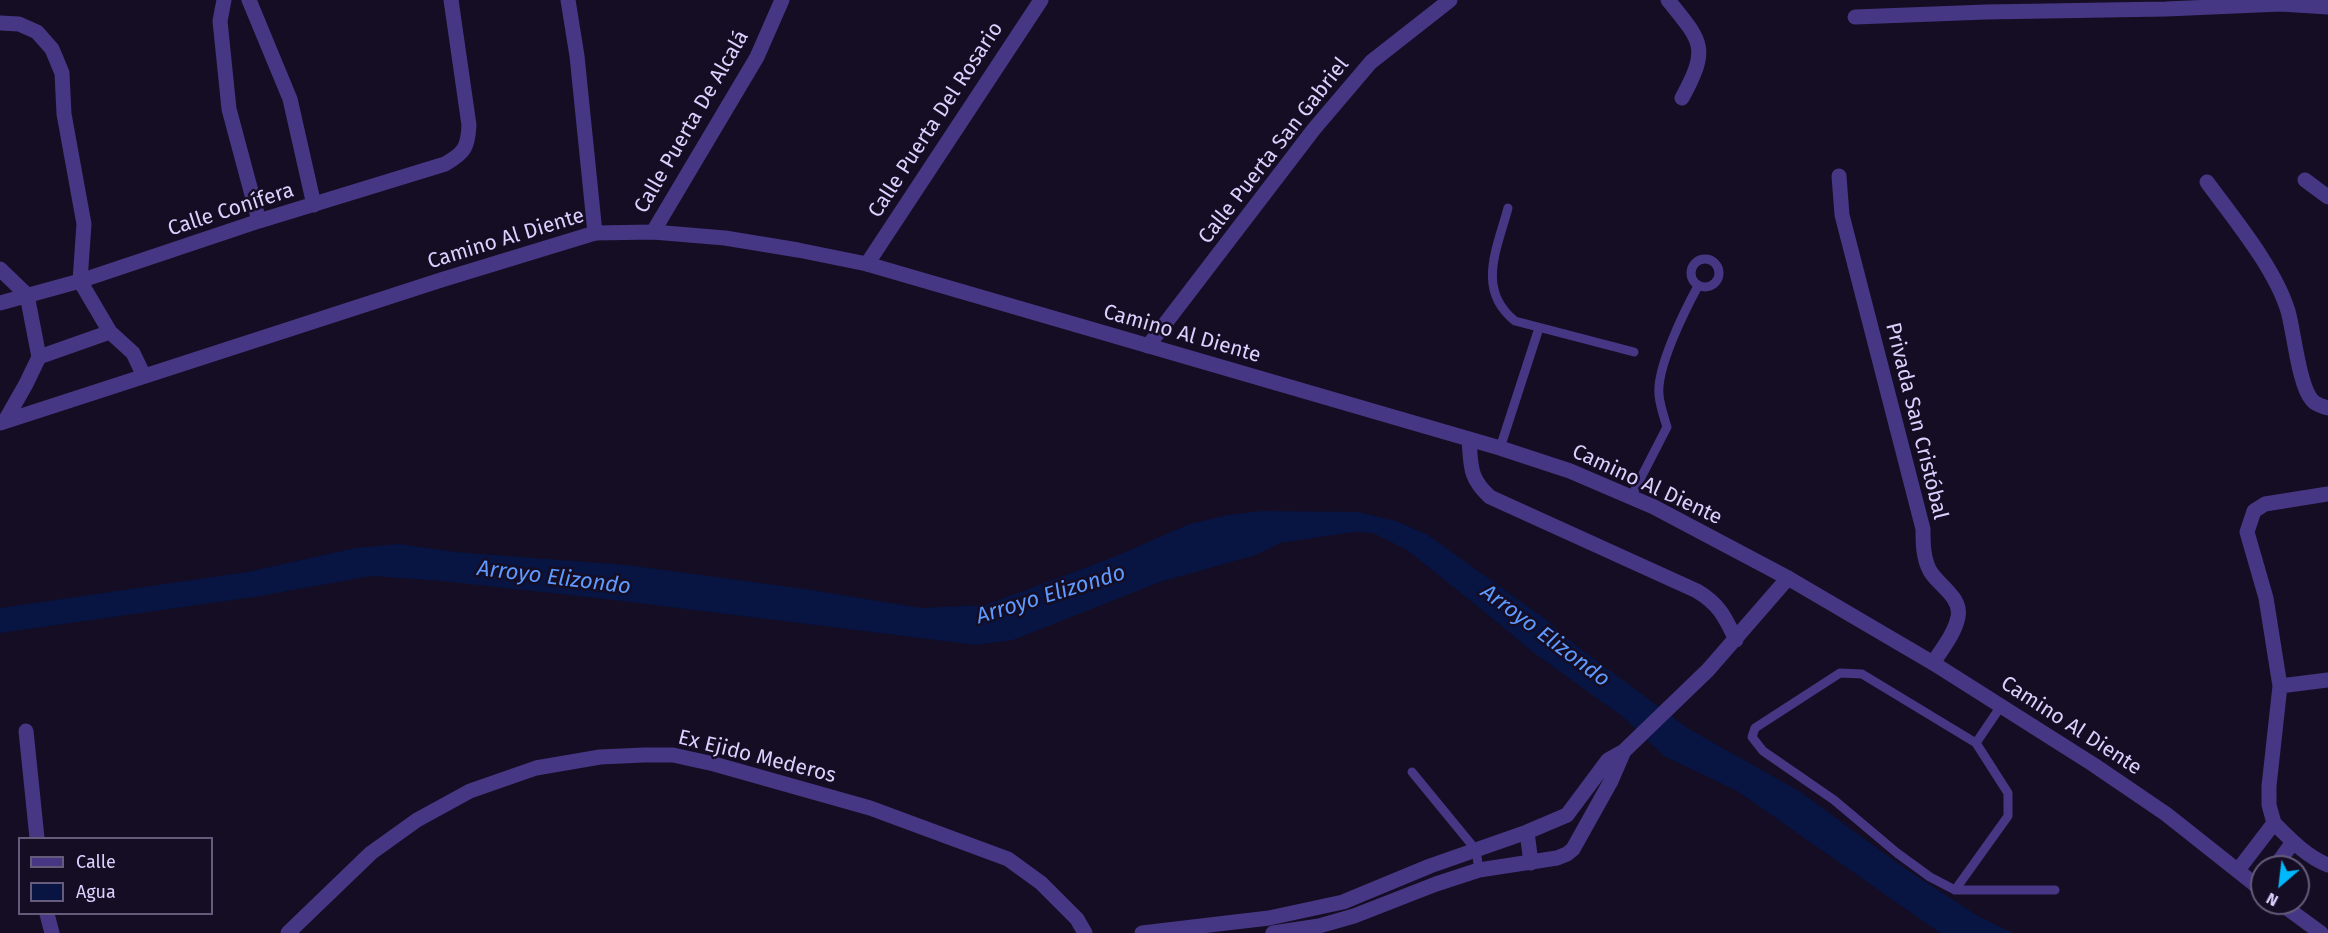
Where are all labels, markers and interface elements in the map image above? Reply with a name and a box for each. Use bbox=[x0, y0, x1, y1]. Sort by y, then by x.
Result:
street label: Calle Puerta Del Rosario bbox=[863, 17, 1009, 223]
street label: Calle Puerta De Alcalá bbox=[629, 26, 755, 218]
street label: Calle Puerta San Gabriel bbox=[1193, 53, 1355, 249]
street label: Calle Conífera bbox=[165, 178, 297, 242]
street label: Camino Al Diente bbox=[425, 203, 587, 275]
street label: Camino Al Diente bbox=[1100, 299, 1264, 369]
street label: Privada San Cristóbal bbox=[1879, 320, 1953, 522]
street label: Camino Al Diente bbox=[1568, 439, 1726, 531]
water label: Arroyo Elizondo bbox=[476, 555, 632, 601]
water label: Arroyo Elizondo bbox=[973, 560, 1129, 630]
water label: Arroyo Elizondo bbox=[1475, 579, 1615, 693]
street label: Camino Al Diente bbox=[1996, 671, 2146, 781]
street label: Ex Ejido Mederos bbox=[675, 725, 839, 789]
legend bbox=[18, 837, 213, 915]
text: Calle bbox=[76, 851, 116, 873]
north arrow bbox=[2250, 855, 2310, 915]
text: Agua bbox=[76, 881, 116, 903]
text: N bbox=[2263, 889, 2281, 910]

